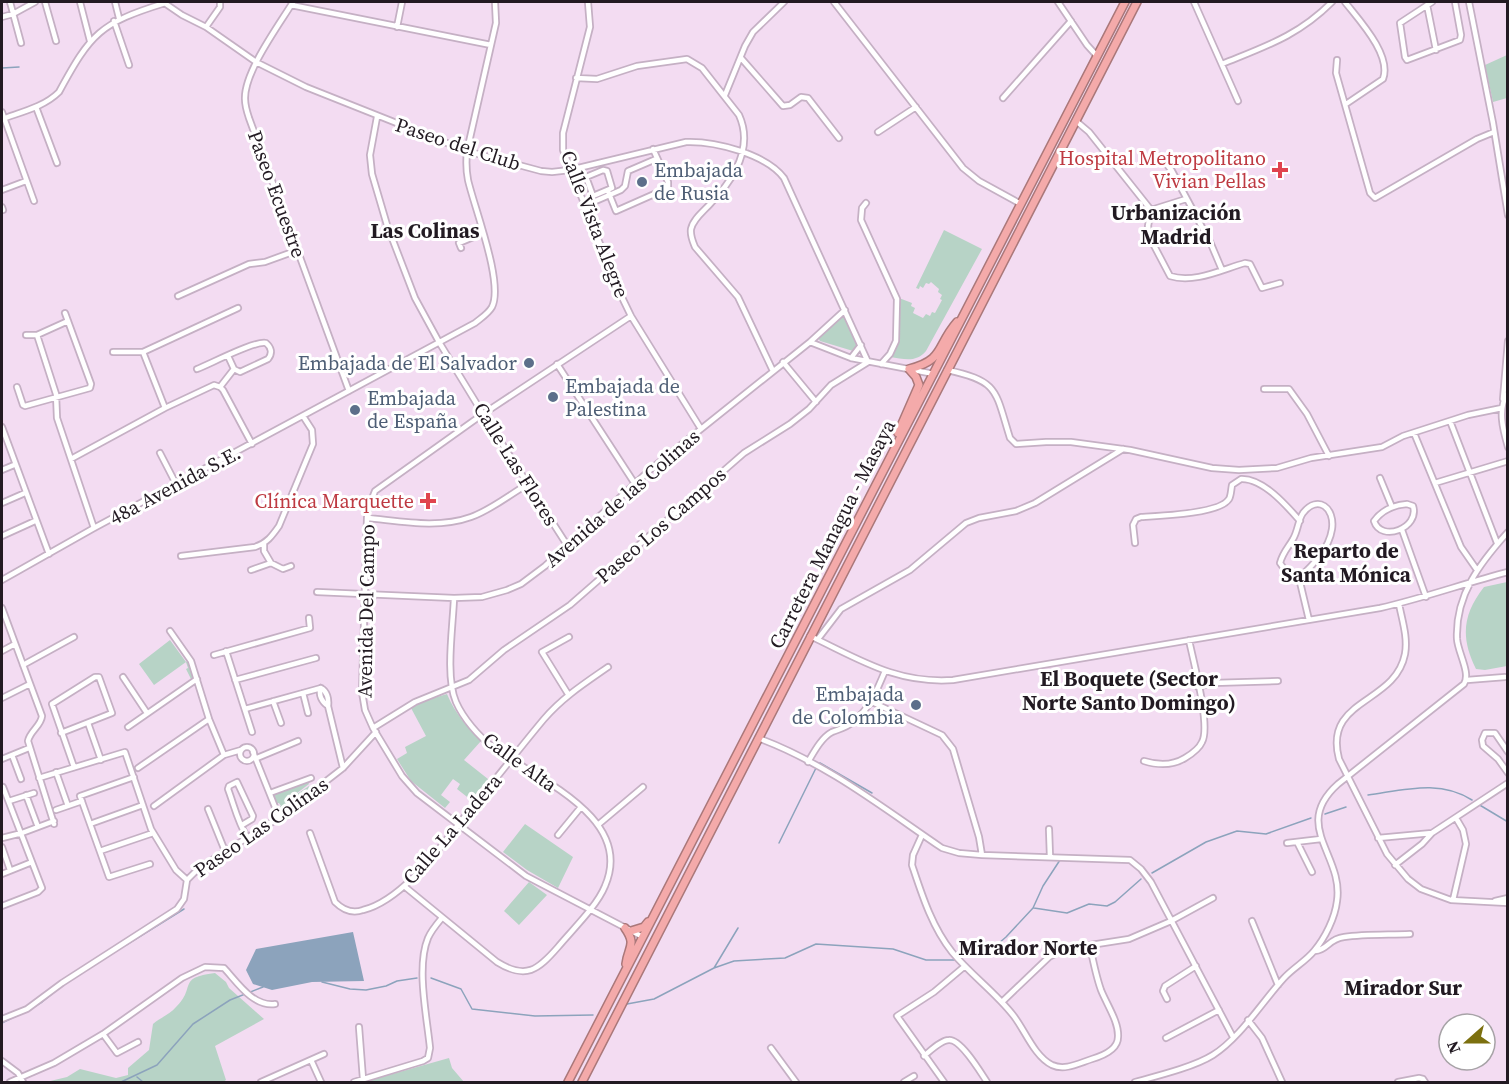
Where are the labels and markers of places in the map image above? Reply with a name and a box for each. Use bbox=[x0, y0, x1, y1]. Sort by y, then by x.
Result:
place label: Hospital Metropolitano Vivian Pellas bbox=[1059, 144, 1266, 195]
place label: Embajada de Rusia bbox=[654, 156, 744, 207]
marker: Hospital Metropolitano Vivian Pellas bbox=[1271, 161, 1289, 179]
marker: Embajada de Rusia bbox=[635, 175, 649, 189]
place label: Embajada de El Salvador bbox=[298, 349, 518, 377]
marker: Embajada de El Salvador bbox=[522, 356, 536, 370]
place label: Embajada de Palestina bbox=[565, 372, 680, 423]
place label: Embajada de España bbox=[367, 384, 459, 435]
marker: Embajada de Palestina bbox=[546, 390, 560, 404]
marker: Embajada de España bbox=[348, 403, 362, 417]
place label: Clínica Marquette bbox=[255, 487, 414, 515]
marker: Clínica Marquette bbox=[419, 492, 437, 510]
place label: Embajada de Colombia bbox=[792, 680, 905, 731]
marker: Embajada de Colombia bbox=[909, 698, 923, 712]

